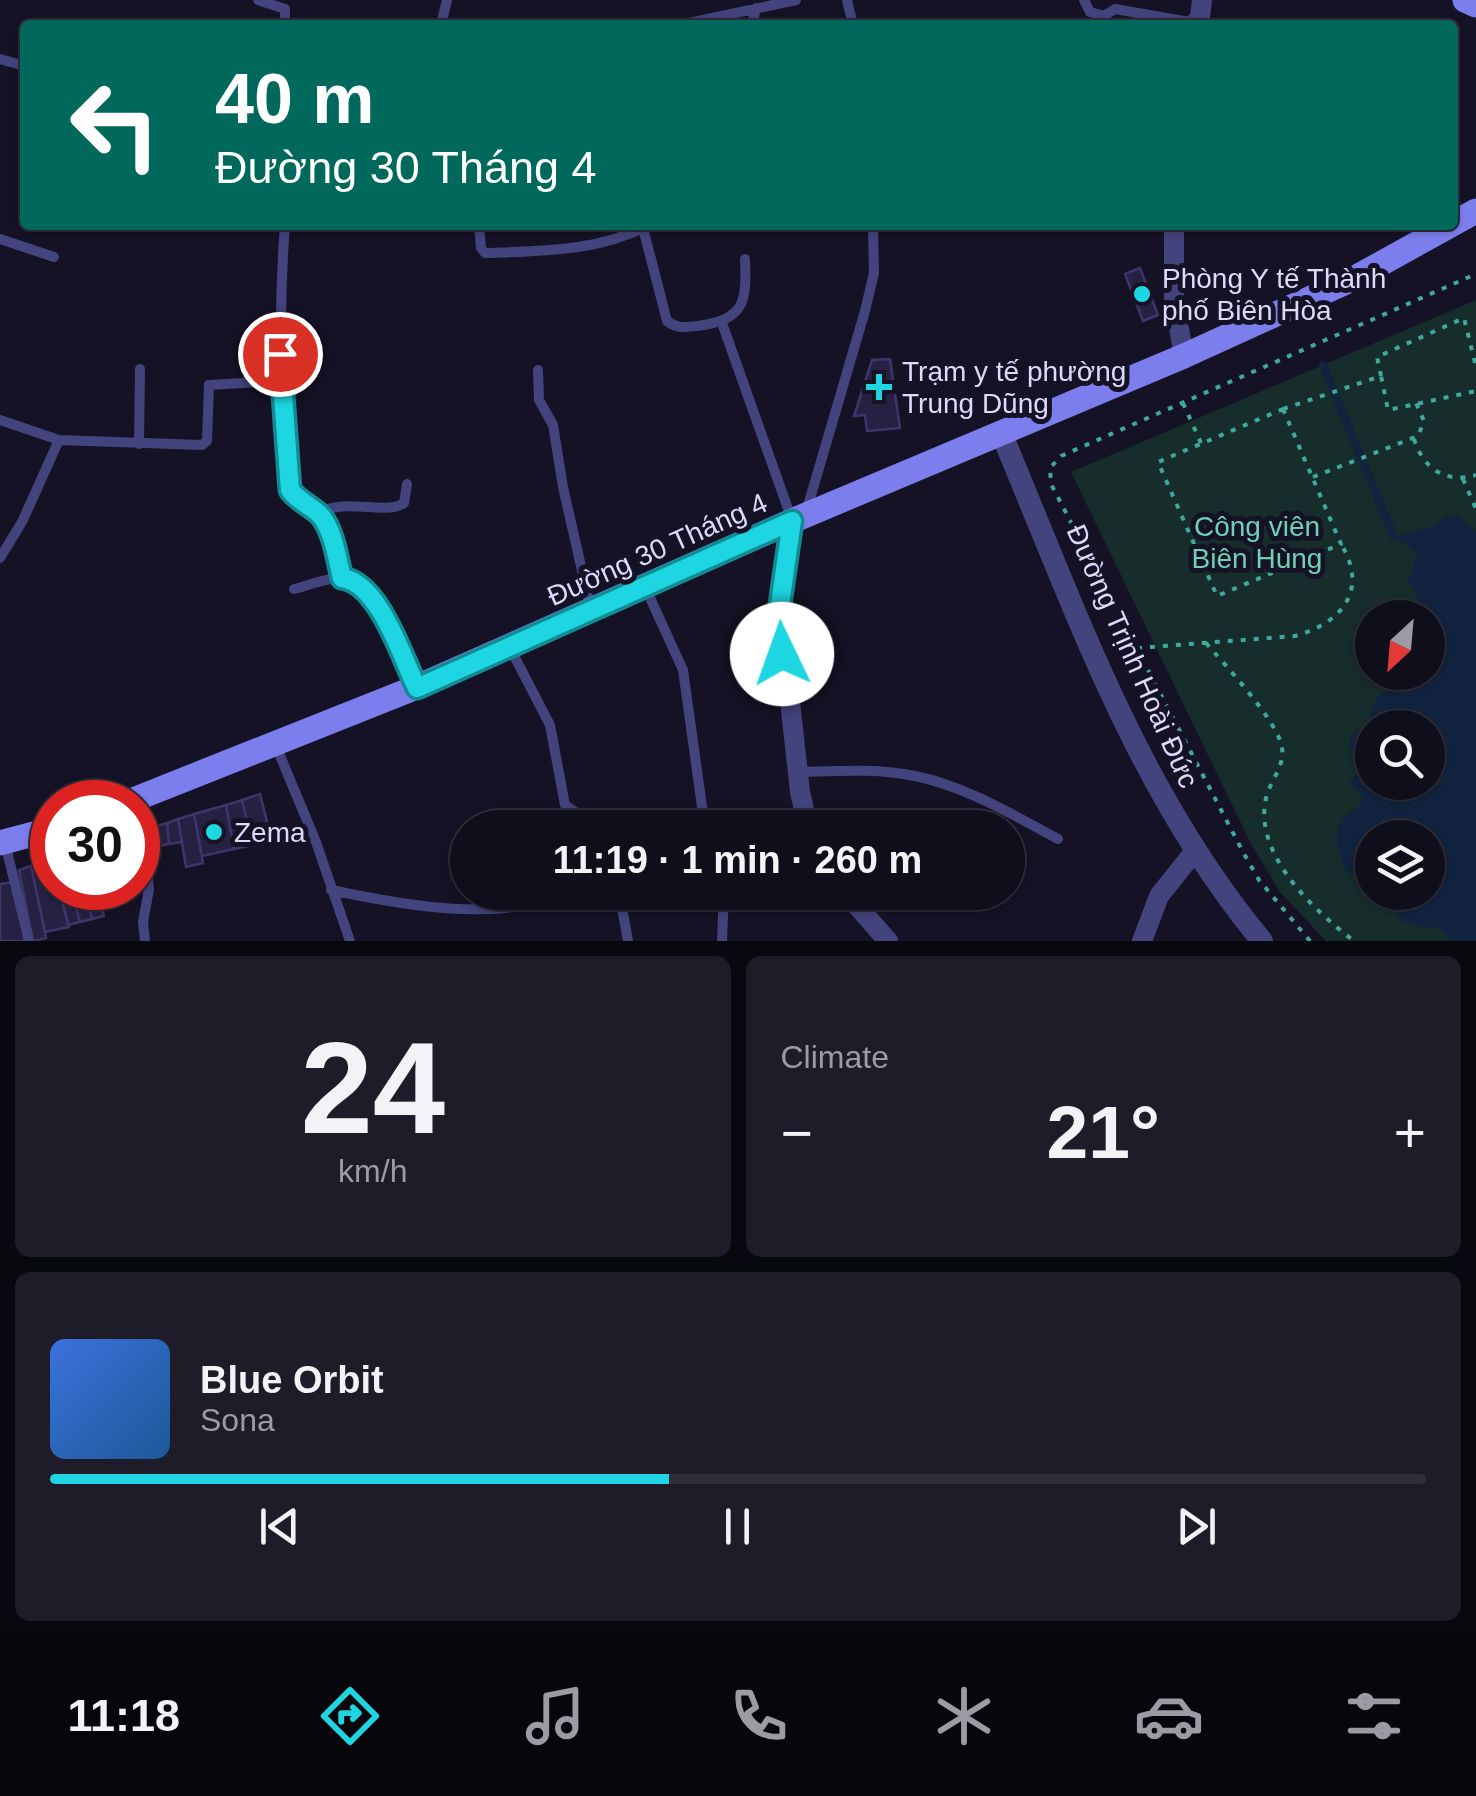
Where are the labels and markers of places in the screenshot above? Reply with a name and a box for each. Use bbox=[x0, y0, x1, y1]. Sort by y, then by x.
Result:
place label: Phòng Y tế Thành phố Biên Hòa bbox=[1162, 263, 1386, 326]
marker: Phòng Y tế Thành phố Biên Hòa bbox=[1131, 283, 1153, 305]
pin bbox=[238, 312, 323, 397]
place label: Trạm y tế phường Trung Dũng bbox=[902, 356, 1126, 419]
marker: Trạm y tế phường Trung Dũng bbox=[866, 374, 892, 400]
place label: Zema bbox=[234, 817, 306, 848]
marker: Zema bbox=[203, 821, 225, 843]

